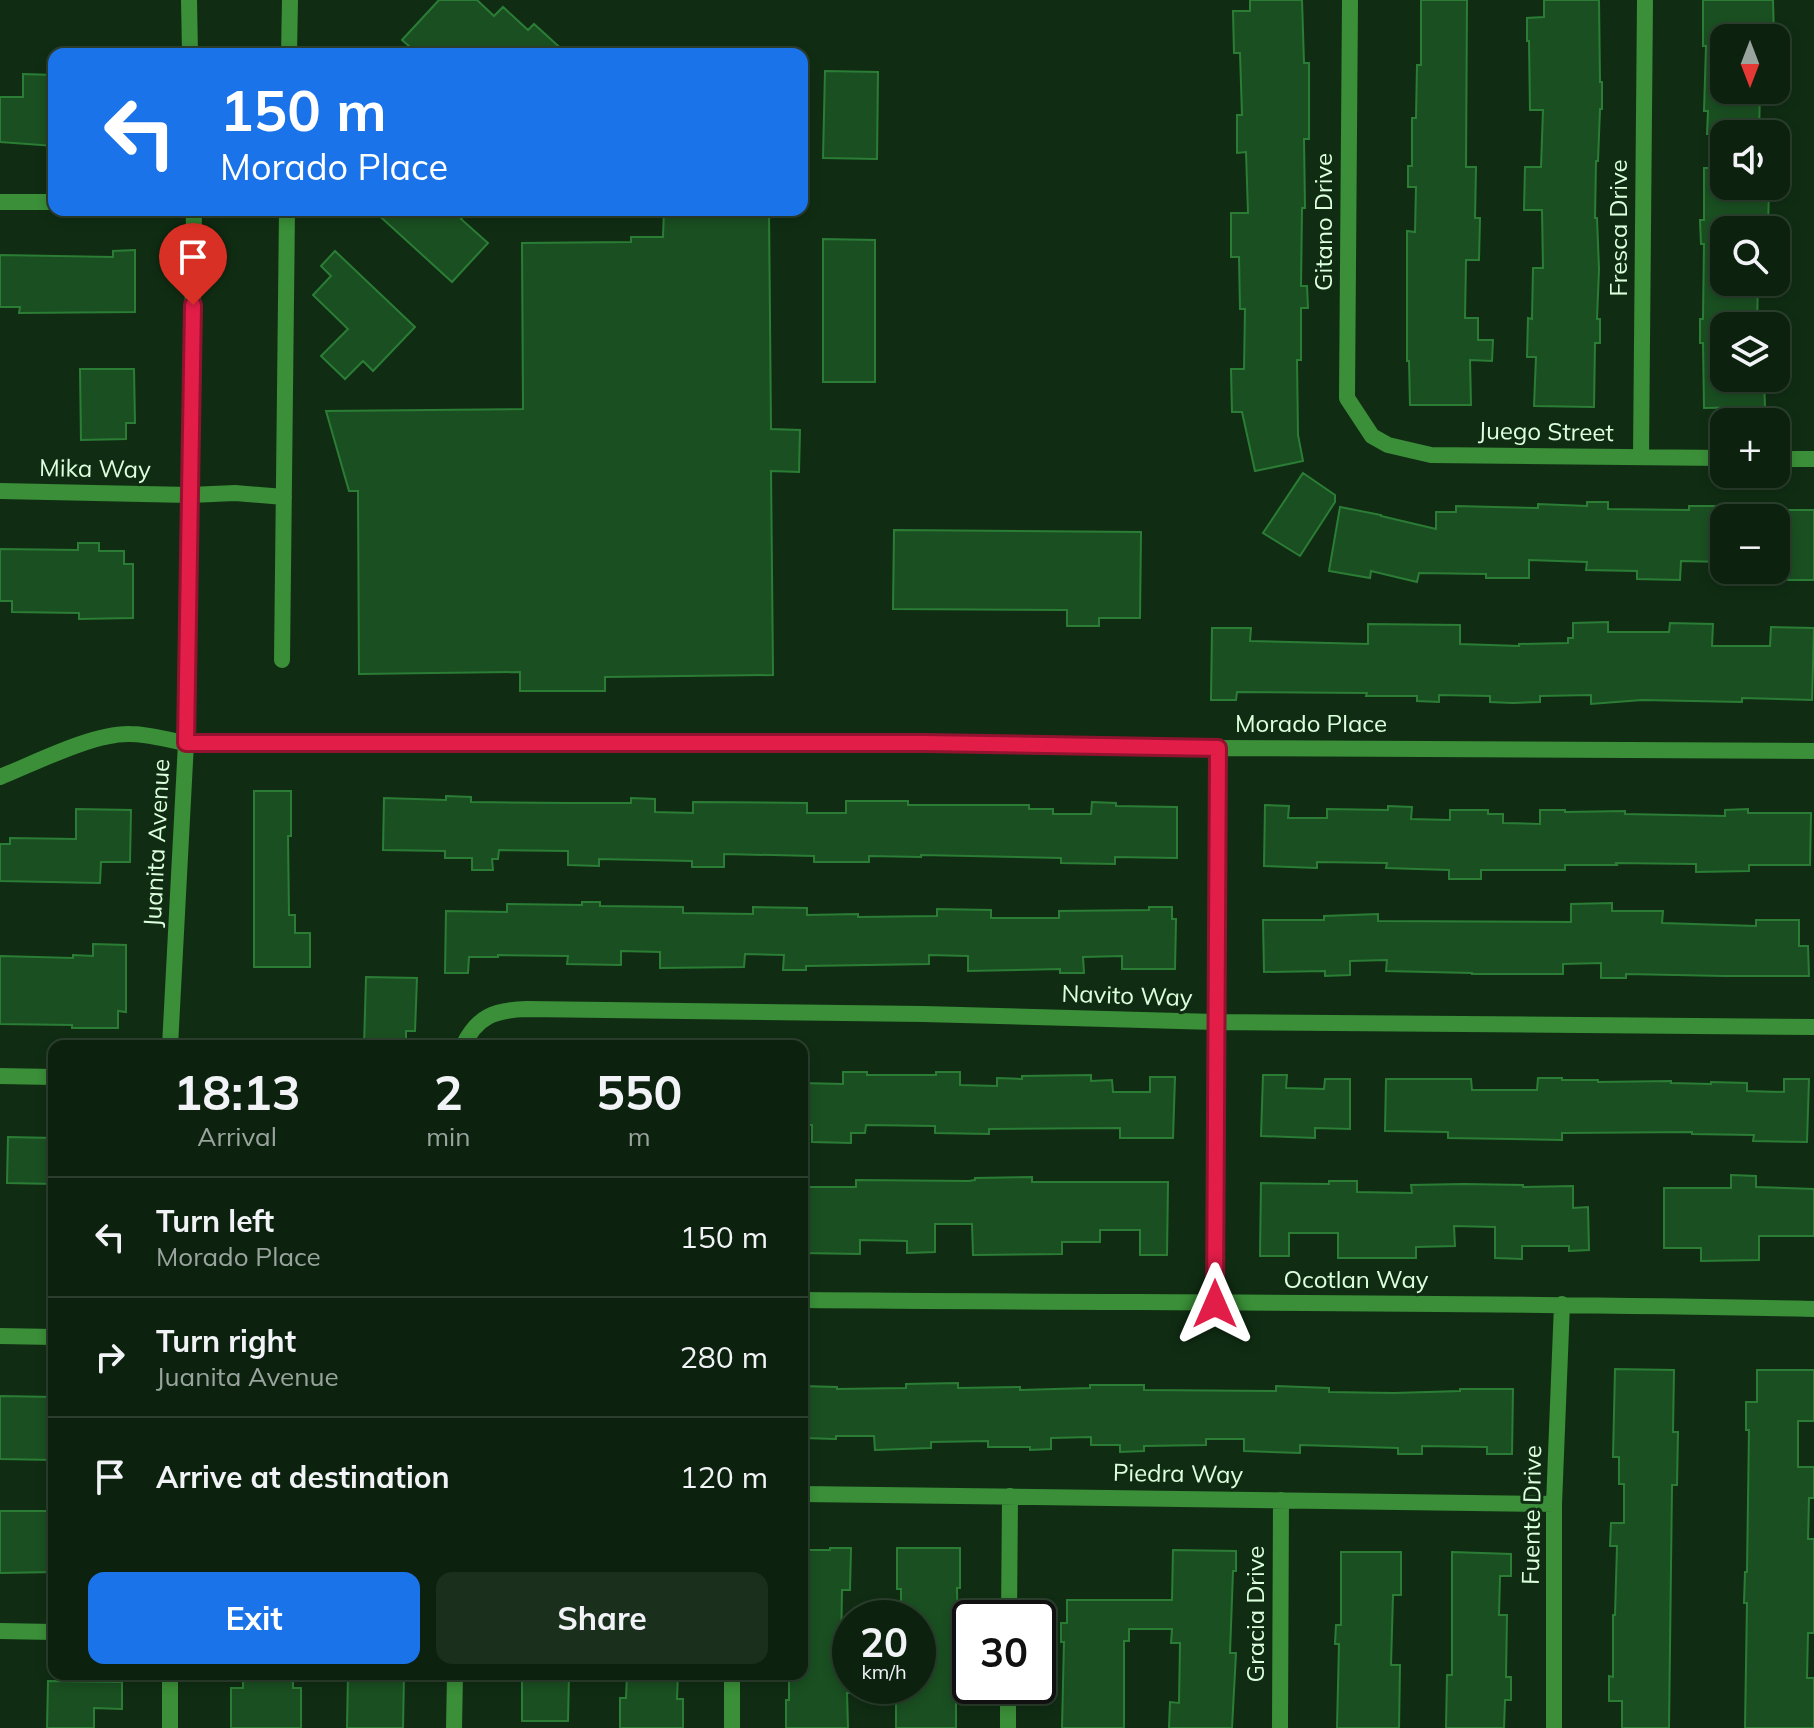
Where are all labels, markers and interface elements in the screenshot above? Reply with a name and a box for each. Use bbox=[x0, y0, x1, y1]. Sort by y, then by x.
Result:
north arrow bbox=[1710, 24, 1790, 104]
map controls bbox=[1710, 24, 1790, 584]
text: 150 m bbox=[220, 75, 387, 145]
icon: left bbox=[88, 80, 192, 184]
button: sound bbox=[1710, 120, 1790, 200]
text: Morado Place bbox=[220, 144, 448, 189]
street label: Gitano Drive bbox=[1308, 153, 1338, 291]
street label: Fresca Drive bbox=[1603, 159, 1633, 297]
button: search bbox=[1710, 216, 1790, 296]
pin bbox=[159, 223, 227, 305]
icon: arrive bbox=[171, 235, 215, 279]
button: layers bbox=[1710, 312, 1790, 392]
button: + bbox=[1710, 408, 1790, 488]
street label: Juego Street bbox=[1478, 415, 1614, 447]
street label: Mika Way bbox=[39, 452, 151, 484]
button: − bbox=[1710, 504, 1790, 584]
street label: Morado Place bbox=[1235, 708, 1387, 738]
street label: Juanita Avenue bbox=[137, 758, 175, 928]
street label: Navito Way bbox=[1061, 978, 1193, 1012]
text: 18:13 bbox=[174, 1062, 301, 1122]
text: 2 bbox=[434, 1062, 463, 1122]
text: 550 bbox=[596, 1062, 682, 1122]
text: Arrival bbox=[197, 1120, 277, 1153]
text: min bbox=[426, 1120, 470, 1153]
text: m bbox=[628, 1120, 651, 1153]
text: Turn left bbox=[156, 1202, 274, 1240]
icon: left bbox=[88, 1215, 132, 1259]
text: 150 m bbox=[680, 1218, 768, 1256]
text: Morado Place bbox=[156, 1240, 321, 1273]
position arrow bbox=[1173, 1262, 1257, 1346]
street label: Ocotlan Way bbox=[1284, 1264, 1429, 1294]
text: Turn right bbox=[156, 1322, 296, 1360]
icon: right bbox=[88, 1335, 132, 1379]
text: 280 m bbox=[680, 1338, 768, 1376]
text: Juanita Avenue bbox=[156, 1360, 339, 1393]
street label: Fuente Drive bbox=[1515, 1445, 1547, 1585]
icon: arrive bbox=[88, 1455, 132, 1499]
street label: Piedra Way bbox=[1113, 1457, 1244, 1489]
text: Arrive at destination bbox=[156, 1458, 450, 1496]
text: 120 m bbox=[680, 1458, 768, 1496]
street label: Gracia Drive bbox=[1240, 1546, 1270, 1682]
button: Exit bbox=[88, 1572, 420, 1664]
button: Share bbox=[436, 1572, 768, 1664]
speed limit sign: 30 bbox=[952, 1600, 1056, 1704]
text: 20 bbox=[860, 1617, 908, 1667]
text: km/h bbox=[861, 1659, 907, 1684]

